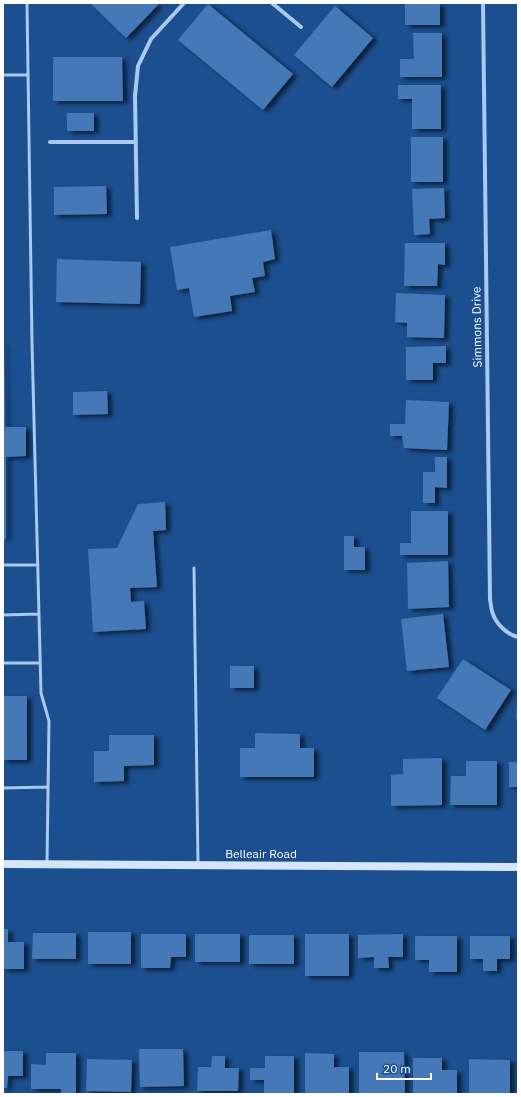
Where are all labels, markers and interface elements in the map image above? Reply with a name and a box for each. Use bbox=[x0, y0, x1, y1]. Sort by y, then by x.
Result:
street label: Simmons Drive bbox=[468, 286, 485, 368]
street label: Belleair Road bbox=[225, 846, 297, 861]
scale bar bbox=[377, 1055, 431, 1081]
text: 20 m bbox=[383, 1061, 411, 1076]

